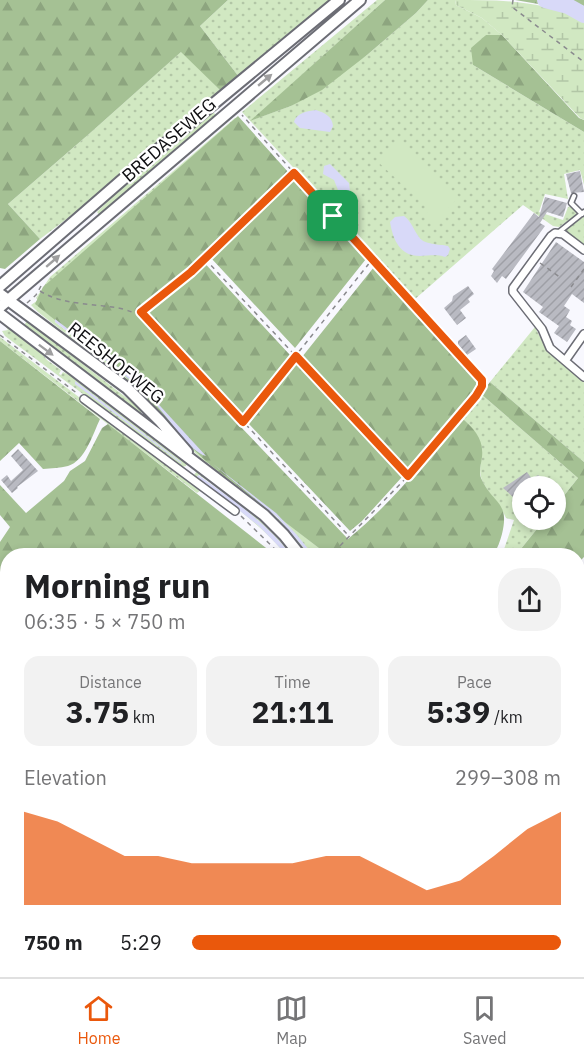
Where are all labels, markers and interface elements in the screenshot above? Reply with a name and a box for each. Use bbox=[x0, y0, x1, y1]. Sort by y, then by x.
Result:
one-way arrow bbox=[257, 74, 272, 87]
street label: BREDASEWEG bbox=[117, 93, 220, 187]
pin bbox=[307, 190, 358, 241]
icon: arrive bbox=[316, 199, 349, 232]
one-way arrow bbox=[45, 255, 60, 268]
street label: REESHOFWEG bbox=[63, 317, 169, 409]
one-way arrow bbox=[39, 343, 54, 355]
map controls bbox=[512, 476, 566, 530]
button: locate bbox=[512, 476, 566, 530]
text: Morning run bbox=[24, 564, 210, 607]
button: share bbox=[498, 568, 561, 631]
text: 06:35 · 5 × 750 m bbox=[24, 608, 185, 635]
text: Distance bbox=[79, 672, 142, 692]
text: Time bbox=[275, 672, 310, 692]
text: Pace bbox=[457, 672, 492, 692]
text: 3.75 bbox=[66, 692, 129, 731]
text: 21:11 bbox=[252, 692, 333, 731]
text: 5:39 bbox=[426, 692, 490, 731]
text: km bbox=[129, 707, 155, 727]
text: /km bbox=[490, 707, 523, 727]
text: Elevation bbox=[24, 764, 107, 791]
text: 299–308 m bbox=[455, 764, 561, 791]
text: 750 m bbox=[24, 929, 83, 956]
text: 5:29 bbox=[120, 929, 162, 956]
tab: Home bbox=[77, 992, 120, 1048]
tab: Map bbox=[275, 992, 308, 1048]
tab: Saved bbox=[463, 992, 507, 1048]

